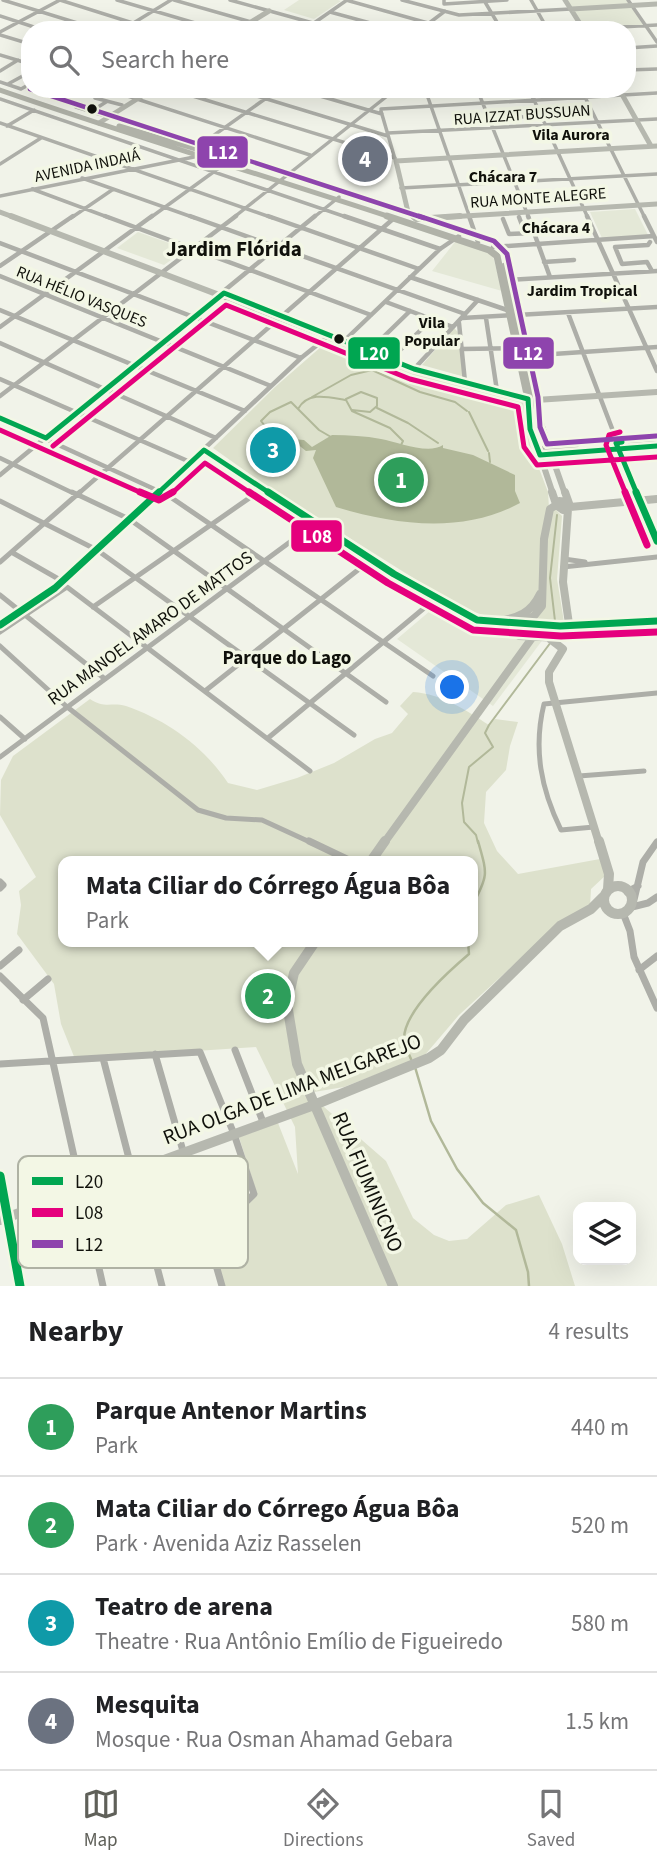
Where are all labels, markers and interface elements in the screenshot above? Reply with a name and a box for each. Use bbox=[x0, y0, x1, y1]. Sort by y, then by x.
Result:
search box bbox=[21, 21, 636, 98]
icon: search bbox=[45, 41, 83, 79]
text: Search here bbox=[101, 41, 229, 78]
street label: RUA IZZAT BUSSUAN bbox=[453, 99, 591, 131]
unlabelled marker bbox=[85, 102, 99, 116]
district label: Vila Aurora bbox=[531, 124, 610, 146]
pin: 4 bbox=[342, 133, 388, 185]
line badge: L12 bbox=[196, 135, 249, 169]
text: L12 bbox=[208, 140, 238, 167]
street label: AVENIDA INDAIÁ bbox=[33, 144, 142, 188]
district label: Chácara 7 bbox=[469, 166, 537, 188]
street label: RUA MONTE ALEGRE bbox=[469, 182, 607, 214]
district label: Chácara 4 bbox=[522, 217, 591, 239]
district label: Jardim Flórida bbox=[166, 234, 302, 264]
street label: RUA HÉLIO VASQUES bbox=[13, 261, 150, 333]
district label: Jardim Tropical bbox=[527, 280, 638, 302]
district label: Vila Popular bbox=[404, 312, 460, 352]
unlabelled marker bbox=[332, 332, 346, 346]
line badge: L20 bbox=[347, 336, 401, 370]
line badge: L12 bbox=[502, 336, 555, 370]
text: L20 bbox=[359, 341, 389, 368]
text: L12 bbox=[513, 341, 543, 368]
pin: 3 bbox=[250, 424, 296, 476]
pin: 1 bbox=[378, 454, 424, 506]
line badge: L08 bbox=[290, 519, 343, 553]
text: L08 bbox=[302, 524, 332, 551]
street label: RUA MANOEL AMARO DE MATTOS bbox=[43, 545, 258, 711]
district label: Parque do Lago bbox=[223, 645, 351, 672]
your location bbox=[435, 670, 469, 704]
popup bbox=[58, 856, 478, 947]
text: Mata Ciliar do Córrego Água Bôa bbox=[86, 867, 450, 904]
text: Park bbox=[86, 904, 129, 937]
pin: 2 bbox=[245, 970, 291, 1022]
street label: RUA OLGA DE LIMA MELGAREJO bbox=[158, 1026, 426, 1152]
street label: RUA FIUMINICNO bbox=[325, 1107, 411, 1257]
legend bbox=[18, 1156, 248, 1268]
text: L20 bbox=[75, 1169, 103, 1196]
text: L08 bbox=[75, 1200, 103, 1227]
map controls bbox=[573, 1202, 636, 1265]
button: layers bbox=[573, 1202, 636, 1265]
text: L12 bbox=[75, 1232, 103, 1259]
text: Nearby bbox=[28, 1310, 123, 1353]
text: 4 results bbox=[549, 1315, 629, 1348]
text: Parque Antenor Martins bbox=[95, 1392, 367, 1429]
text: 1 bbox=[45, 1411, 57, 1444]
text: 440 m bbox=[571, 1411, 629, 1444]
text: Park bbox=[95, 1429, 138, 1462]
text: Mata Ciliar do Córrego Água Bôa bbox=[95, 1490, 459, 1527]
text: 2 bbox=[45, 1509, 57, 1542]
text: 520 m bbox=[571, 1509, 629, 1542]
text: Park · Avenida Aziz Rasselen bbox=[95, 1527, 362, 1560]
text: Teatro de arena bbox=[95, 1588, 273, 1625]
text: 3 bbox=[45, 1607, 57, 1640]
text: 580 m bbox=[571, 1607, 629, 1640]
text: Theatre · Rua Antônio Emílio de Figueiredo bbox=[95, 1625, 503, 1658]
text: Mesquita bbox=[95, 1686, 200, 1723]
text: 4 bbox=[45, 1705, 57, 1738]
text: 1.5 km bbox=[565, 1705, 629, 1738]
text: Mosque · Rua Osman Ahamad Gebara bbox=[95, 1723, 453, 1756]
tab: Map bbox=[82, 1785, 120, 1854]
tab: Directions bbox=[283, 1785, 363, 1854]
tab: Saved bbox=[527, 1785, 575, 1854]

